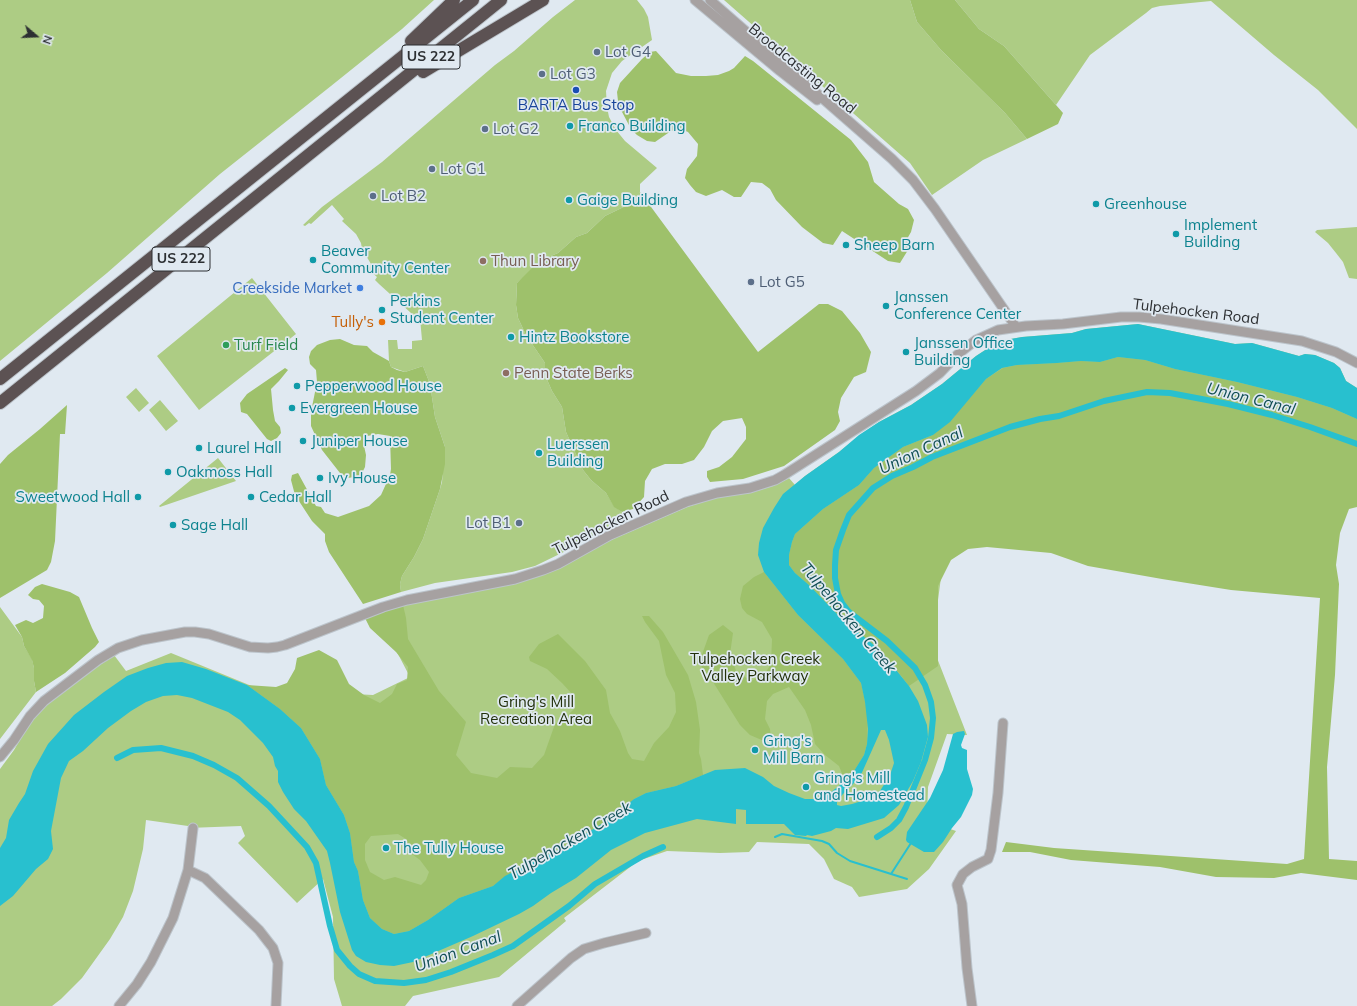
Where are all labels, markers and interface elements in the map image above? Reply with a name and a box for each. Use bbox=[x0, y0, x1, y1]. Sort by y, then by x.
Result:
north arrow bbox=[16, 16, 56, 56]
street label: Broadcasting Road bbox=[745, 20, 859, 118]
text: N bbox=[39, 34, 55, 46]
place label: Lot G4 bbox=[605, 43, 651, 61]
road number: US 222 bbox=[402, 45, 460, 69]
marker: Lot G4 bbox=[592, 47, 602, 57]
place label: Lot G3 bbox=[550, 65, 596, 83]
marker: Lot G3 bbox=[537, 69, 547, 79]
marker: BARTA Bus Stop bbox=[571, 85, 581, 95]
place label: BARTA Bus Stop bbox=[518, 96, 634, 114]
place label: Franco Building bbox=[578, 117, 686, 135]
place label: Lot G2 bbox=[493, 120, 539, 138]
marker: Franco Building bbox=[565, 121, 575, 131]
marker: Lot G2 bbox=[480, 124, 490, 134]
place label: Lot G1 bbox=[440, 160, 486, 178]
marker: Lot G1 bbox=[427, 164, 437, 174]
place label: Lot B2 bbox=[381, 187, 426, 205]
marker: Lot B2 bbox=[368, 191, 378, 201]
place label: Gaige Building bbox=[577, 191, 678, 209]
marker: Gaige Building bbox=[564, 195, 574, 205]
place label: Greenhouse bbox=[1104, 195, 1187, 213]
marker: Greenhouse bbox=[1091, 199, 1101, 209]
place label: Implement Building bbox=[1184, 216, 1257, 251]
marker: Implement Building bbox=[1171, 229, 1181, 239]
place label: Sheep Barn bbox=[854, 236, 935, 254]
marker: Sheep Barn bbox=[841, 240, 851, 250]
place label: Beaver Community Center bbox=[321, 242, 449, 277]
road number: US 222 bbox=[152, 247, 210, 271]
place label: Thun Library bbox=[491, 252, 579, 270]
marker: Beaver Community Center bbox=[308, 255, 318, 265]
marker: Thun Library bbox=[478, 256, 488, 266]
place label: Lot G5 bbox=[759, 273, 805, 291]
marker: Lot G5 bbox=[746, 277, 756, 287]
place label: Creekside Market bbox=[232, 279, 352, 297]
marker: Creekside Market bbox=[355, 283, 365, 293]
place label: Janssen Conference Center bbox=[894, 288, 1021, 323]
place label: Perkins Student Center bbox=[390, 292, 494, 327]
street label: Tulpehocken Road bbox=[1132, 295, 1260, 329]
marker: Janssen Conference Center bbox=[881, 301, 891, 311]
marker: Perkins Student Center bbox=[377, 305, 387, 315]
place label: Tully's bbox=[332, 313, 374, 331]
marker: Tully's bbox=[377, 317, 387, 327]
place label: Hintz Bookstore bbox=[519, 328, 629, 346]
marker: Hintz Bookstore bbox=[506, 332, 516, 342]
place label: Janssen Office Building bbox=[914, 334, 1013, 369]
place label: Turf Field bbox=[234, 336, 298, 354]
marker: Turf Field bbox=[221, 340, 231, 350]
marker: Janssen Office Building bbox=[901, 347, 911, 357]
place label: Penn State Berks bbox=[514, 364, 633, 382]
marker: Penn State Berks bbox=[501, 368, 511, 378]
place label: Pepperwood House bbox=[305, 377, 442, 395]
water label: Union Canal bbox=[1205, 379, 1297, 419]
marker: Pepperwood House bbox=[292, 381, 302, 391]
place label: Evergreen House bbox=[300, 399, 418, 417]
marker: Evergreen House bbox=[287, 403, 297, 413]
water label: Union Canal bbox=[876, 423, 966, 479]
place label: Juniper House bbox=[311, 432, 408, 450]
place label: Luerssen Building bbox=[547, 435, 609, 470]
marker: Juniper House bbox=[298, 436, 308, 446]
place label: Laurel Hall bbox=[207, 439, 281, 457]
marker: Laurel Hall bbox=[194, 443, 204, 453]
marker: Luerssen Building bbox=[534, 448, 544, 458]
place label: Oakmoss Hall bbox=[176, 463, 272, 481]
marker: Oakmoss Hall bbox=[163, 467, 173, 477]
place label: Ivy House bbox=[328, 469, 396, 487]
marker: Ivy House bbox=[315, 473, 325, 483]
street label: Tulpehocken Road bbox=[550, 487, 672, 559]
place label: Sweetwood Hall bbox=[16, 488, 130, 506]
place label: Cedar Hall bbox=[259, 488, 332, 506]
marker: Sweetwood Hall bbox=[133, 492, 143, 502]
marker: Cedar Hall bbox=[246, 492, 256, 502]
place label: Lot B1 bbox=[466, 514, 511, 532]
place label: Sage Hall bbox=[181, 516, 248, 534]
marker: Lot B1 bbox=[514, 518, 524, 528]
marker: Sage Hall bbox=[168, 520, 178, 530]
water label: Tulpehocken Creek bbox=[796, 559, 900, 677]
park label: Tulpehocken Creek Valley Parkway bbox=[690, 650, 820, 685]
park label: Gring's Mill Recreation Area bbox=[480, 693, 592, 728]
place label: Gring's Mill Barn bbox=[763, 732, 824, 767]
marker: Gring's Mill Barn bbox=[750, 745, 760, 755]
place label: Gring's Mill and Homestead bbox=[814, 769, 925, 804]
marker: Gring's Mill and Homestead bbox=[801, 782, 811, 792]
water label: Tulpehocken Creek bbox=[505, 798, 635, 884]
place label: The Tully House bbox=[394, 839, 504, 857]
marker: The Tully House bbox=[381, 843, 391, 853]
water label: Union Canal bbox=[412, 927, 504, 977]

